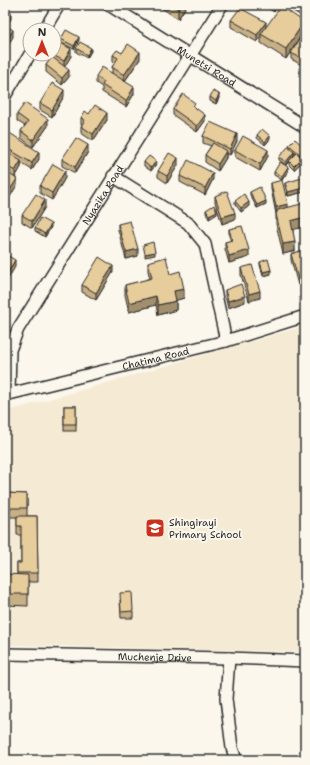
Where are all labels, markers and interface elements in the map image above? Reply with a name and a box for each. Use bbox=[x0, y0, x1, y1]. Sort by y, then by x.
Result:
north arrow bbox=[22, 22, 62, 62]
text: N bbox=[38, 25, 47, 40]
street label: Munetsi Road bbox=[175, 42, 239, 89]
street label: Nyazika Road bbox=[79, 162, 126, 227]
street label: Chatima Road bbox=[121, 344, 191, 373]
place label: Shingirayi Primary School bbox=[169, 516, 241, 541]
school or university icon: Shingirayi Primary School bbox=[144, 517, 166, 539]
street label: Muchenje Drive bbox=[118, 650, 192, 664]

